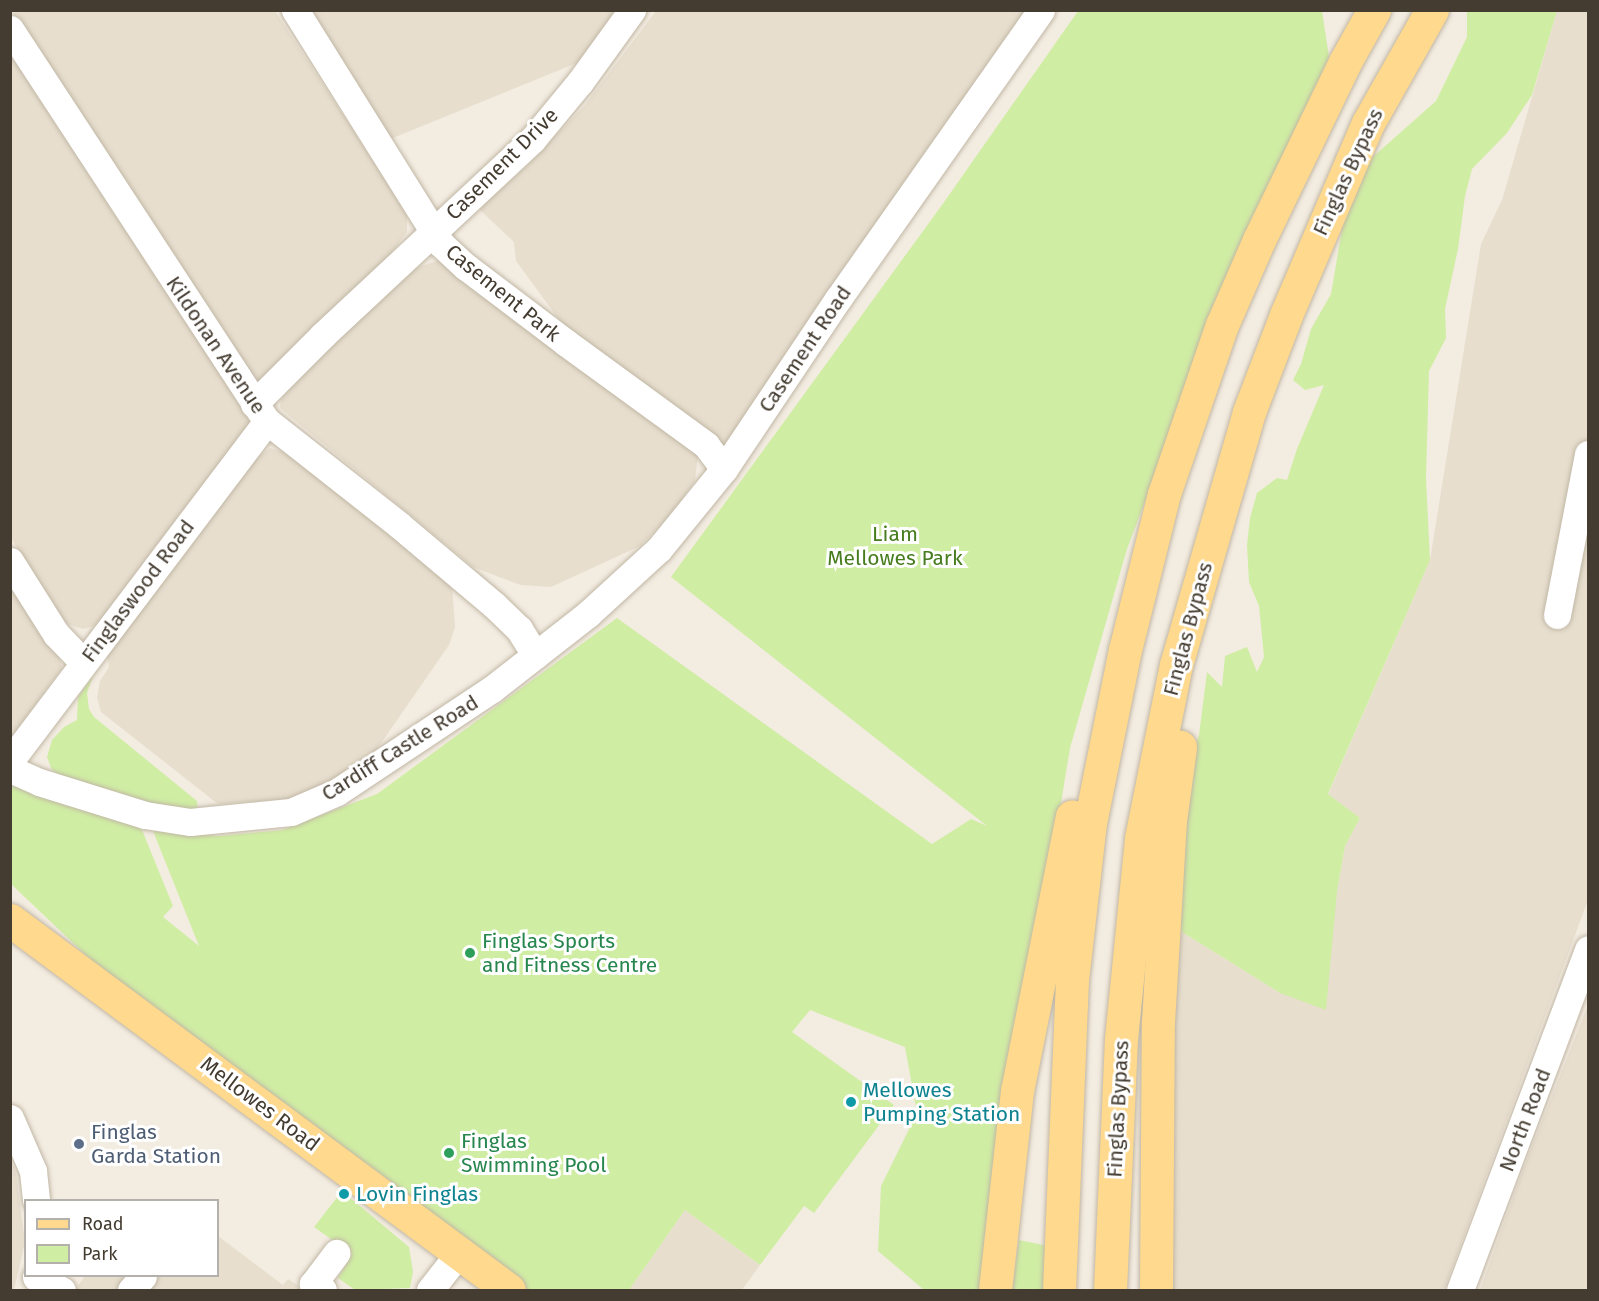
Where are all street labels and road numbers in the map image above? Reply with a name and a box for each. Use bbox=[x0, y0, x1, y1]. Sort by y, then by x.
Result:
street label: Casement Drive bbox=[441, 103, 563, 225]
street label: Finglas Bypass bbox=[1308, 104, 1388, 240]
street label: Casement Park bbox=[441, 239, 565, 347]
street label: Kildonan Avenue bbox=[161, 271, 271, 419]
street label: Casement Road bbox=[753, 281, 857, 417]
street label: Finglaswood Road bbox=[76, 515, 200, 667]
street label: Finglas Bypass bbox=[1158, 559, 1218, 699]
street label: Cardiff Castle Road bbox=[317, 690, 483, 806]
street label: Finglas Bypass bbox=[1102, 1040, 1134, 1178]
street label: Mellowes Road bbox=[195, 1051, 325, 1157]
street label: North Road bbox=[1494, 1065, 1556, 1175]

